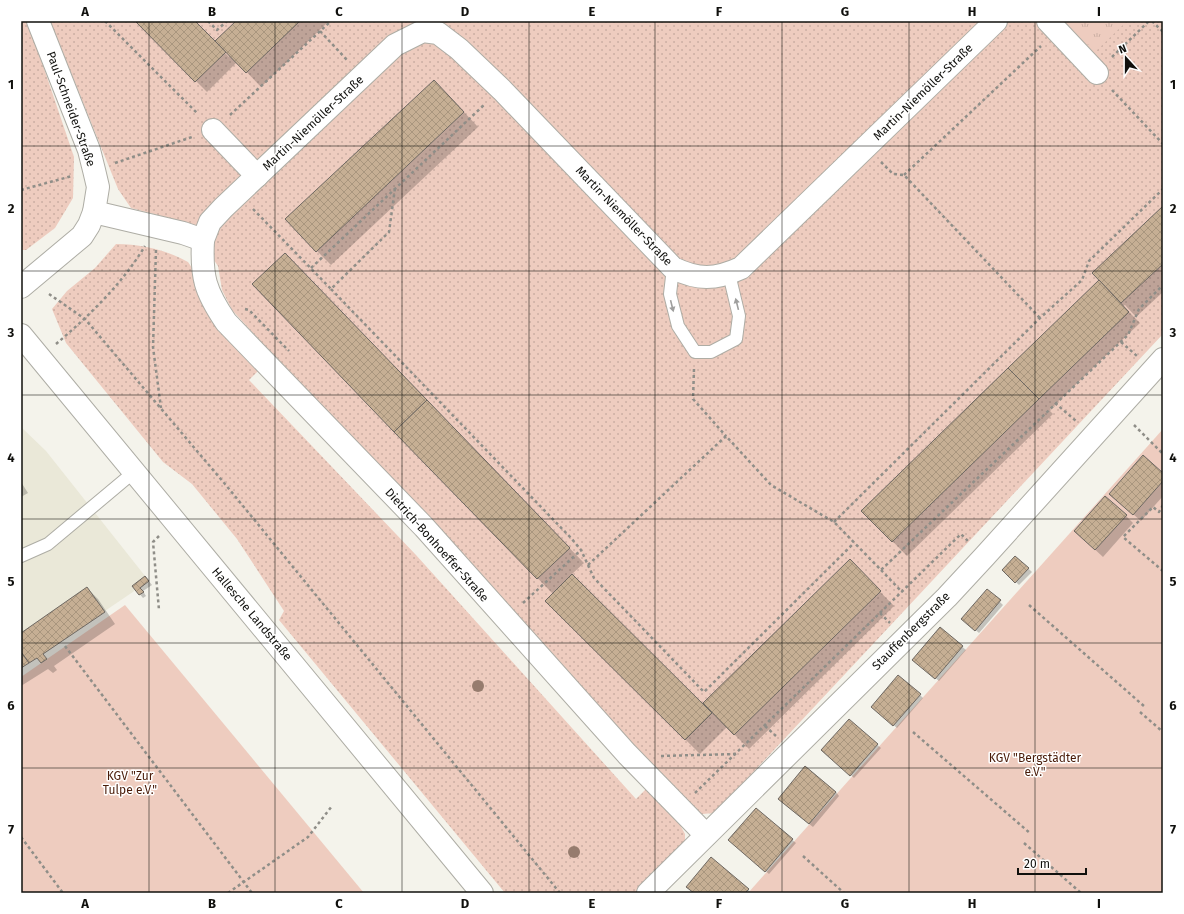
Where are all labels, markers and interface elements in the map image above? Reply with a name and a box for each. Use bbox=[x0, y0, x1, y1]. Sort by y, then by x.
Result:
text: A bbox=[80, 4, 89, 19]
text: B bbox=[208, 4, 216, 19]
text: C bbox=[335, 4, 343, 19]
text: D bbox=[461, 4, 470, 19]
text: E bbox=[589, 4, 596, 19]
text: F bbox=[716, 4, 723, 19]
text: G bbox=[841, 4, 849, 19]
text: H bbox=[968, 4, 976, 19]
text: I bbox=[1097, 4, 1101, 19]
north arrow bbox=[1106, 38, 1146, 78]
street label: Martin-Niemöller-Straße bbox=[870, 41, 976, 143]
text: N bbox=[1117, 42, 1128, 57]
street label: Paul-Schneider-Straße bbox=[44, 50, 98, 168]
street label: Martin-Niemöller-Straße bbox=[260, 73, 366, 173]
text: 1 bbox=[8, 77, 14, 92]
text: 1 bbox=[1170, 77, 1176, 92]
street label: Martin-Niemöller-Straße bbox=[573, 163, 675, 269]
text: 2 bbox=[8, 201, 15, 216]
text: 2 bbox=[1170, 201, 1177, 216]
one-way arrow bbox=[733, 298, 739, 311]
one-way arrow bbox=[670, 300, 676, 312]
text: 3 bbox=[7, 325, 15, 340]
text: 3 bbox=[1169, 325, 1177, 340]
text: 4 bbox=[7, 450, 15, 465]
text: 4 bbox=[1169, 450, 1177, 465]
street label: Dietrich-Bonhoeffer-Straße bbox=[382, 485, 492, 605]
street label: Hallesche Landstraße bbox=[209, 565, 295, 663]
text: 5 bbox=[8, 574, 15, 589]
text: 5 bbox=[1170, 574, 1177, 589]
street label: Stauffenbergstraße bbox=[869, 589, 953, 673]
text: 6 bbox=[7, 698, 15, 713]
text: 6 bbox=[1169, 698, 1177, 713]
park label: KGV "Bergstädter e.V." bbox=[989, 751, 1082, 779]
park label: KGV "Zur Tulpe e.V." bbox=[103, 769, 157, 797]
text: 7 bbox=[8, 822, 14, 837]
text: 7 bbox=[1170, 822, 1176, 837]
scale bar bbox=[1018, 850, 1086, 876]
text: 20 m bbox=[1024, 857, 1050, 871]
text: A bbox=[80, 896, 89, 911]
text: B bbox=[208, 896, 216, 911]
text: C bbox=[335, 896, 343, 911]
text: D bbox=[461, 896, 470, 911]
text: E bbox=[589, 896, 596, 911]
text: F bbox=[716, 896, 723, 911]
text: G bbox=[841, 896, 849, 911]
text: H bbox=[968, 896, 976, 911]
text: I bbox=[1097, 896, 1101, 911]

